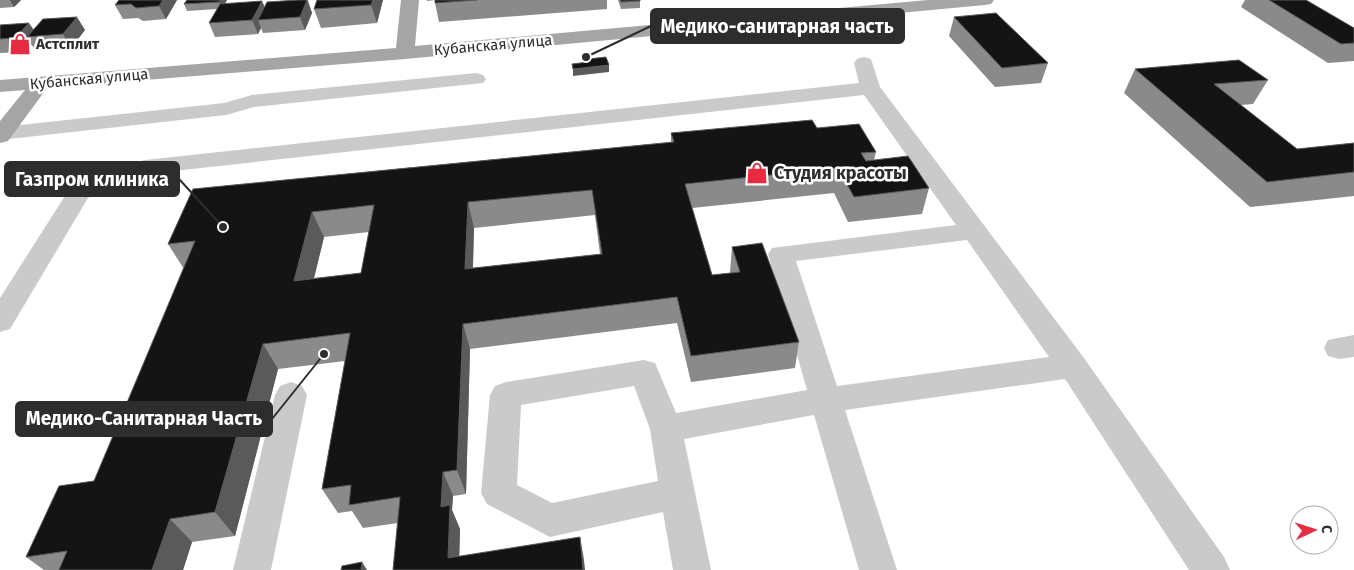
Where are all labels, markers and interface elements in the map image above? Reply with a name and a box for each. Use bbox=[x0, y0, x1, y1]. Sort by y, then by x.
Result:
callout: Медико-санитарная часть bbox=[651, 9, 904, 43]
text: Медико-санитарная часть bbox=[660, 15, 894, 38]
shop icon: Астсплит bbox=[7, 31, 33, 57]
street label: Кубанская улица bbox=[433, 31, 553, 59]
place label: Астсплит bbox=[35, 35, 100, 53]
street label: Кубанская улица bbox=[29, 65, 149, 93]
shop icon: Студия красоты bbox=[744, 160, 770, 186]
callout: Газпром клиника bbox=[5, 162, 179, 196]
place label: Студия красоты bbox=[774, 162, 907, 184]
text: Газпром клиника bbox=[15, 168, 169, 191]
callout: Медико-Санитарная Часть bbox=[16, 402, 272, 436]
text: Медико-Санитарная Часть bbox=[26, 407, 262, 430]
north arrow bbox=[1289, 505, 1339, 555]
text: С bbox=[1318, 525, 1335, 534]

